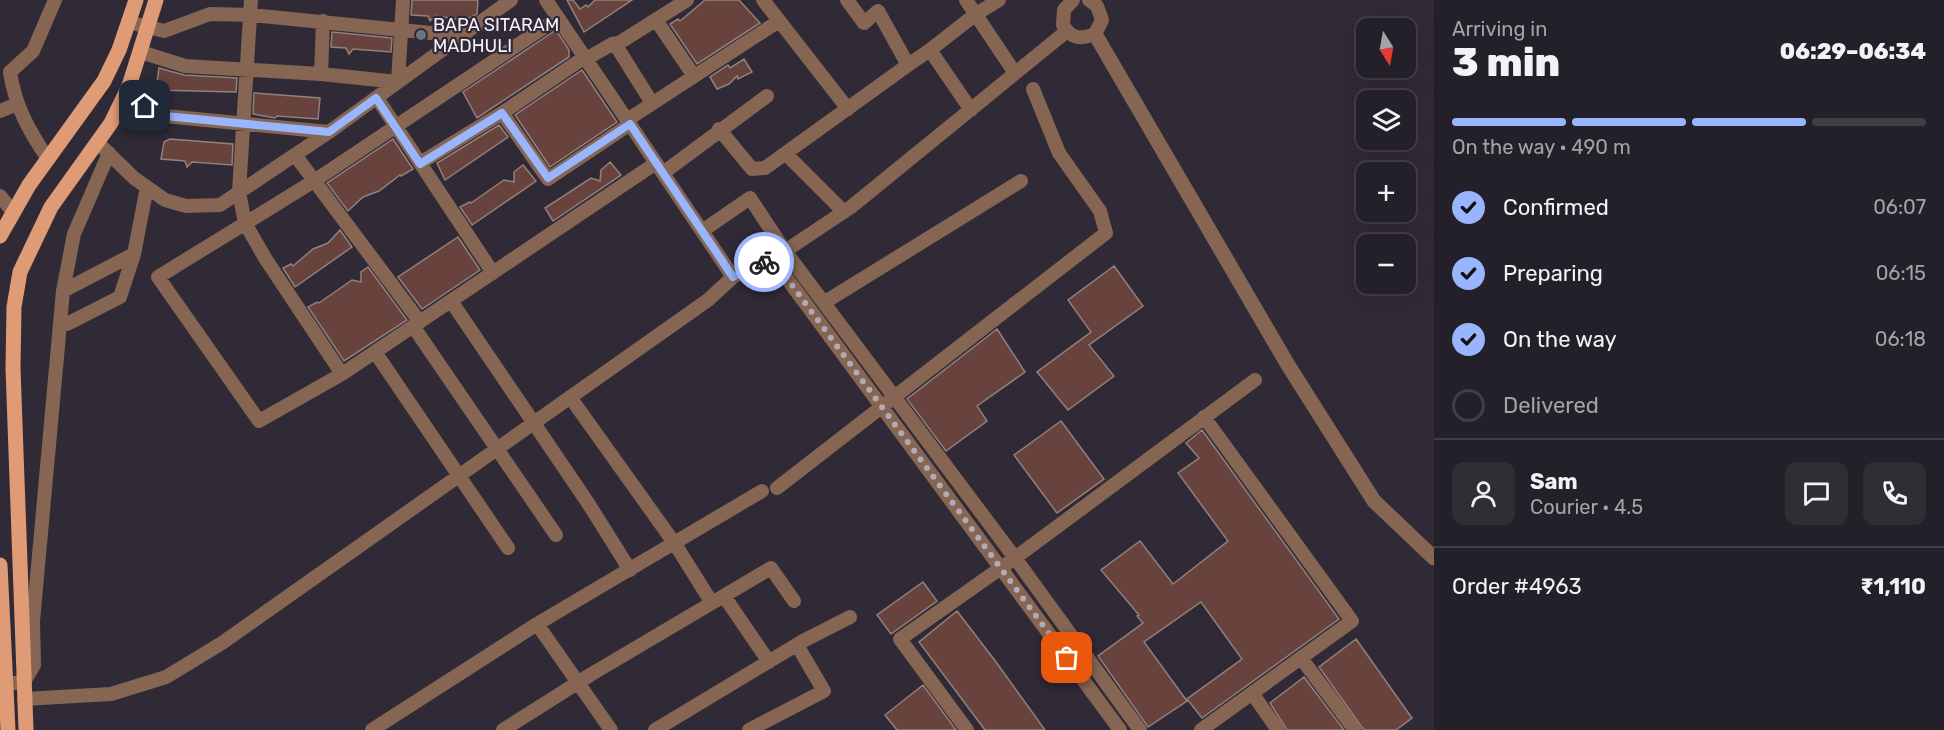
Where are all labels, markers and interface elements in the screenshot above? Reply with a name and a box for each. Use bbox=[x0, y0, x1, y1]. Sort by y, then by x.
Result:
place label: BAPA SITARAM MADHULI bbox=[433, 14, 559, 57]
text: Arriving in bbox=[1452, 17, 1547, 41]
north arrow bbox=[1356, 18, 1416, 78]
map controls bbox=[1356, 18, 1416, 294]
marker: BAPA SITARAM MADHULI bbox=[414, 28, 428, 42]
text: 06:29–06:34 bbox=[1780, 38, 1926, 65]
text: 3 min bbox=[1452, 40, 1560, 86]
pin bbox=[119, 80, 170, 131]
icon: home bbox=[128, 89, 161, 122]
button: layers bbox=[1356, 90, 1416, 150]
text: On the way · 490 m bbox=[1452, 135, 1631, 159]
button: + bbox=[1356, 162, 1416, 222]
icon: check bbox=[1452, 191, 1485, 224]
text: Confirmed bbox=[1503, 194, 1609, 221]
text: 06:07 bbox=[1873, 195, 1926, 219]
courier bbox=[734, 232, 794, 292]
button: − bbox=[1356, 234, 1416, 294]
icon: bike bbox=[748, 246, 781, 279]
icon: check bbox=[1452, 257, 1485, 290]
text: Preparing bbox=[1503, 260, 1603, 287]
text: 06:15 bbox=[1876, 261, 1926, 285]
icon: check bbox=[1452, 323, 1485, 356]
text: On the way bbox=[1503, 326, 1617, 353]
text: 06:18 bbox=[1875, 327, 1926, 351]
text: Delivered bbox=[1503, 392, 1599, 419]
button: person bbox=[1452, 462, 1515, 525]
button: chat bbox=[1785, 462, 1848, 525]
button: phone bbox=[1863, 462, 1926, 525]
text: Sam bbox=[1530, 468, 1578, 495]
text: Courier · 4.5 bbox=[1530, 495, 1643, 519]
text: Order #4963 bbox=[1452, 573, 1582, 600]
text: ₹1,110 bbox=[1860, 573, 1926, 600]
pin bbox=[1041, 632, 1092, 683]
icon: bag bbox=[1050, 641, 1083, 674]

